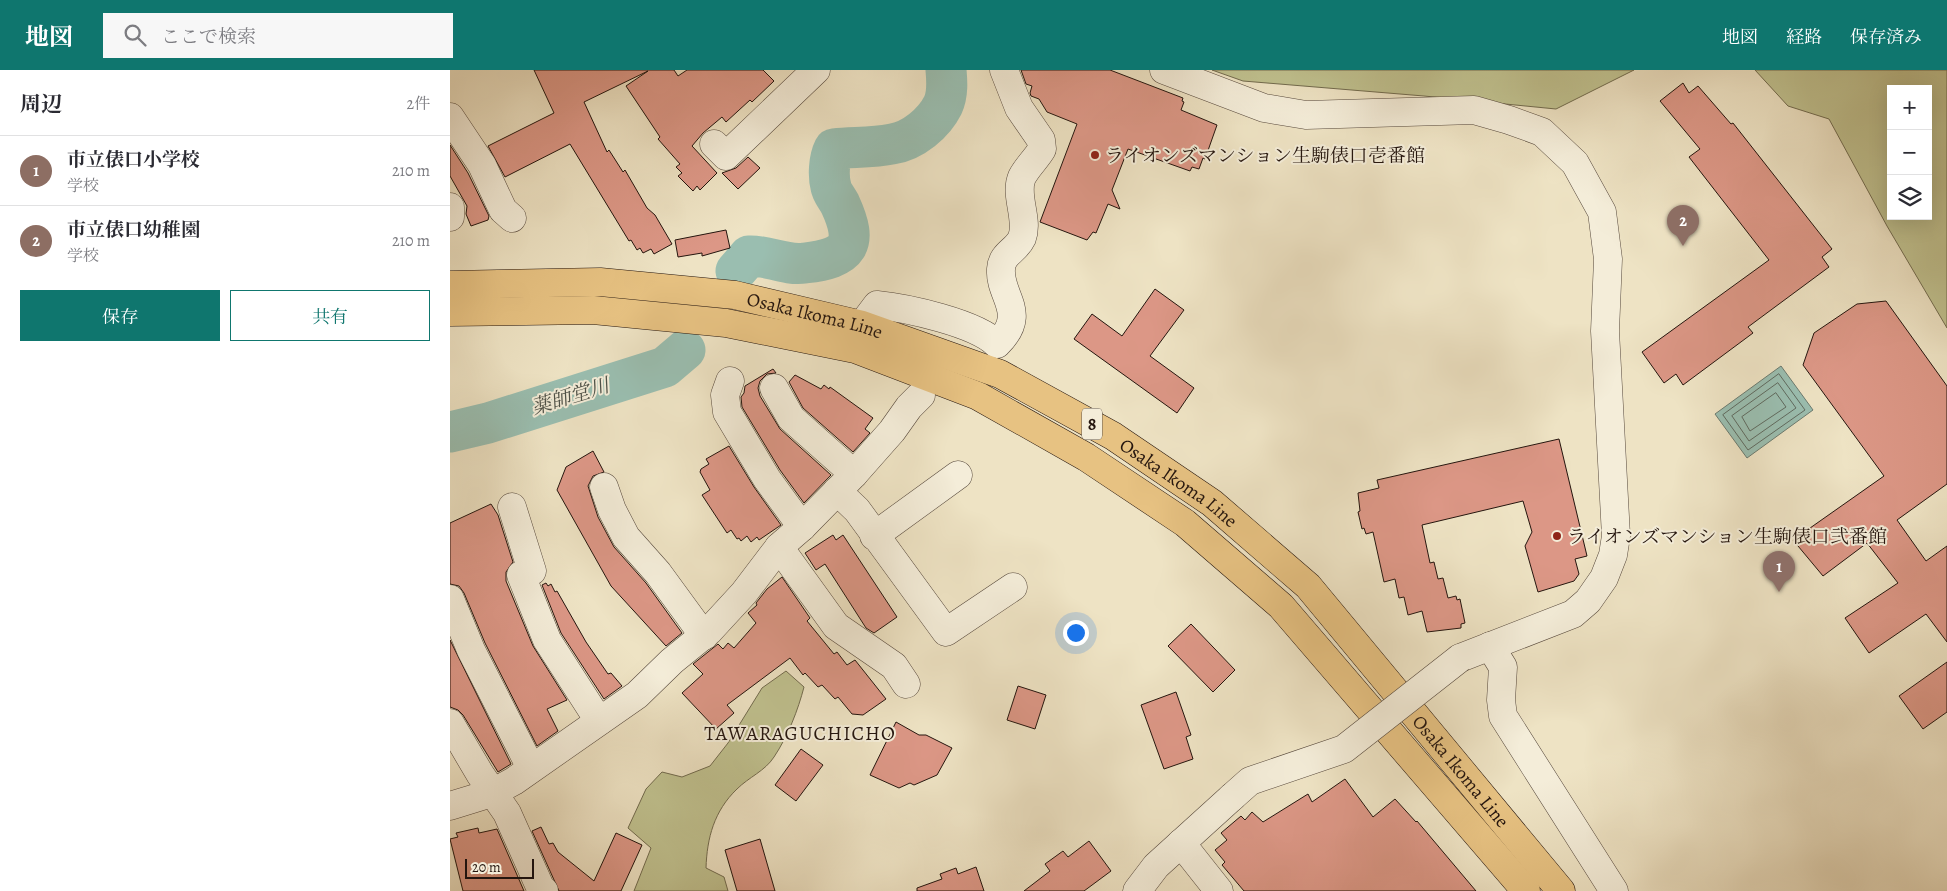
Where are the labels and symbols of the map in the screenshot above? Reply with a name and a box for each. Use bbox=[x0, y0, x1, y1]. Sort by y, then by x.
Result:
place label: ライオンズマンション生駒俵口壱番館 bbox=[1105, 143, 1425, 169]
marker: ライオンズマンション生駒俵口壱番館 bbox=[1089, 149, 1101, 161]
pin: 2 bbox=[1667, 205, 1699, 246]
street label: Osaka Ikoma Line bbox=[744, 286, 886, 345]
water label: 薬師堂川 bbox=[528, 371, 614, 421]
road number: 8 bbox=[1082, 408, 1102, 439]
street label: Osaka Ikoma Line bbox=[1114, 432, 1243, 534]
place label: ライオンズマンション生駒俵口弐番館 bbox=[1567, 524, 1887, 550]
marker: ライオンズマンション生駒俵口弐番館 bbox=[1551, 530, 1563, 542]
pin: 1 bbox=[1763, 551, 1795, 592]
your location bbox=[1063, 620, 1089, 646]
street label: Osaka Ikoma Line bbox=[1406, 710, 1515, 833]
district label: TAWARAGUCHICHO bbox=[704, 720, 896, 747]
scale bar bbox=[465, 856, 534, 879]

